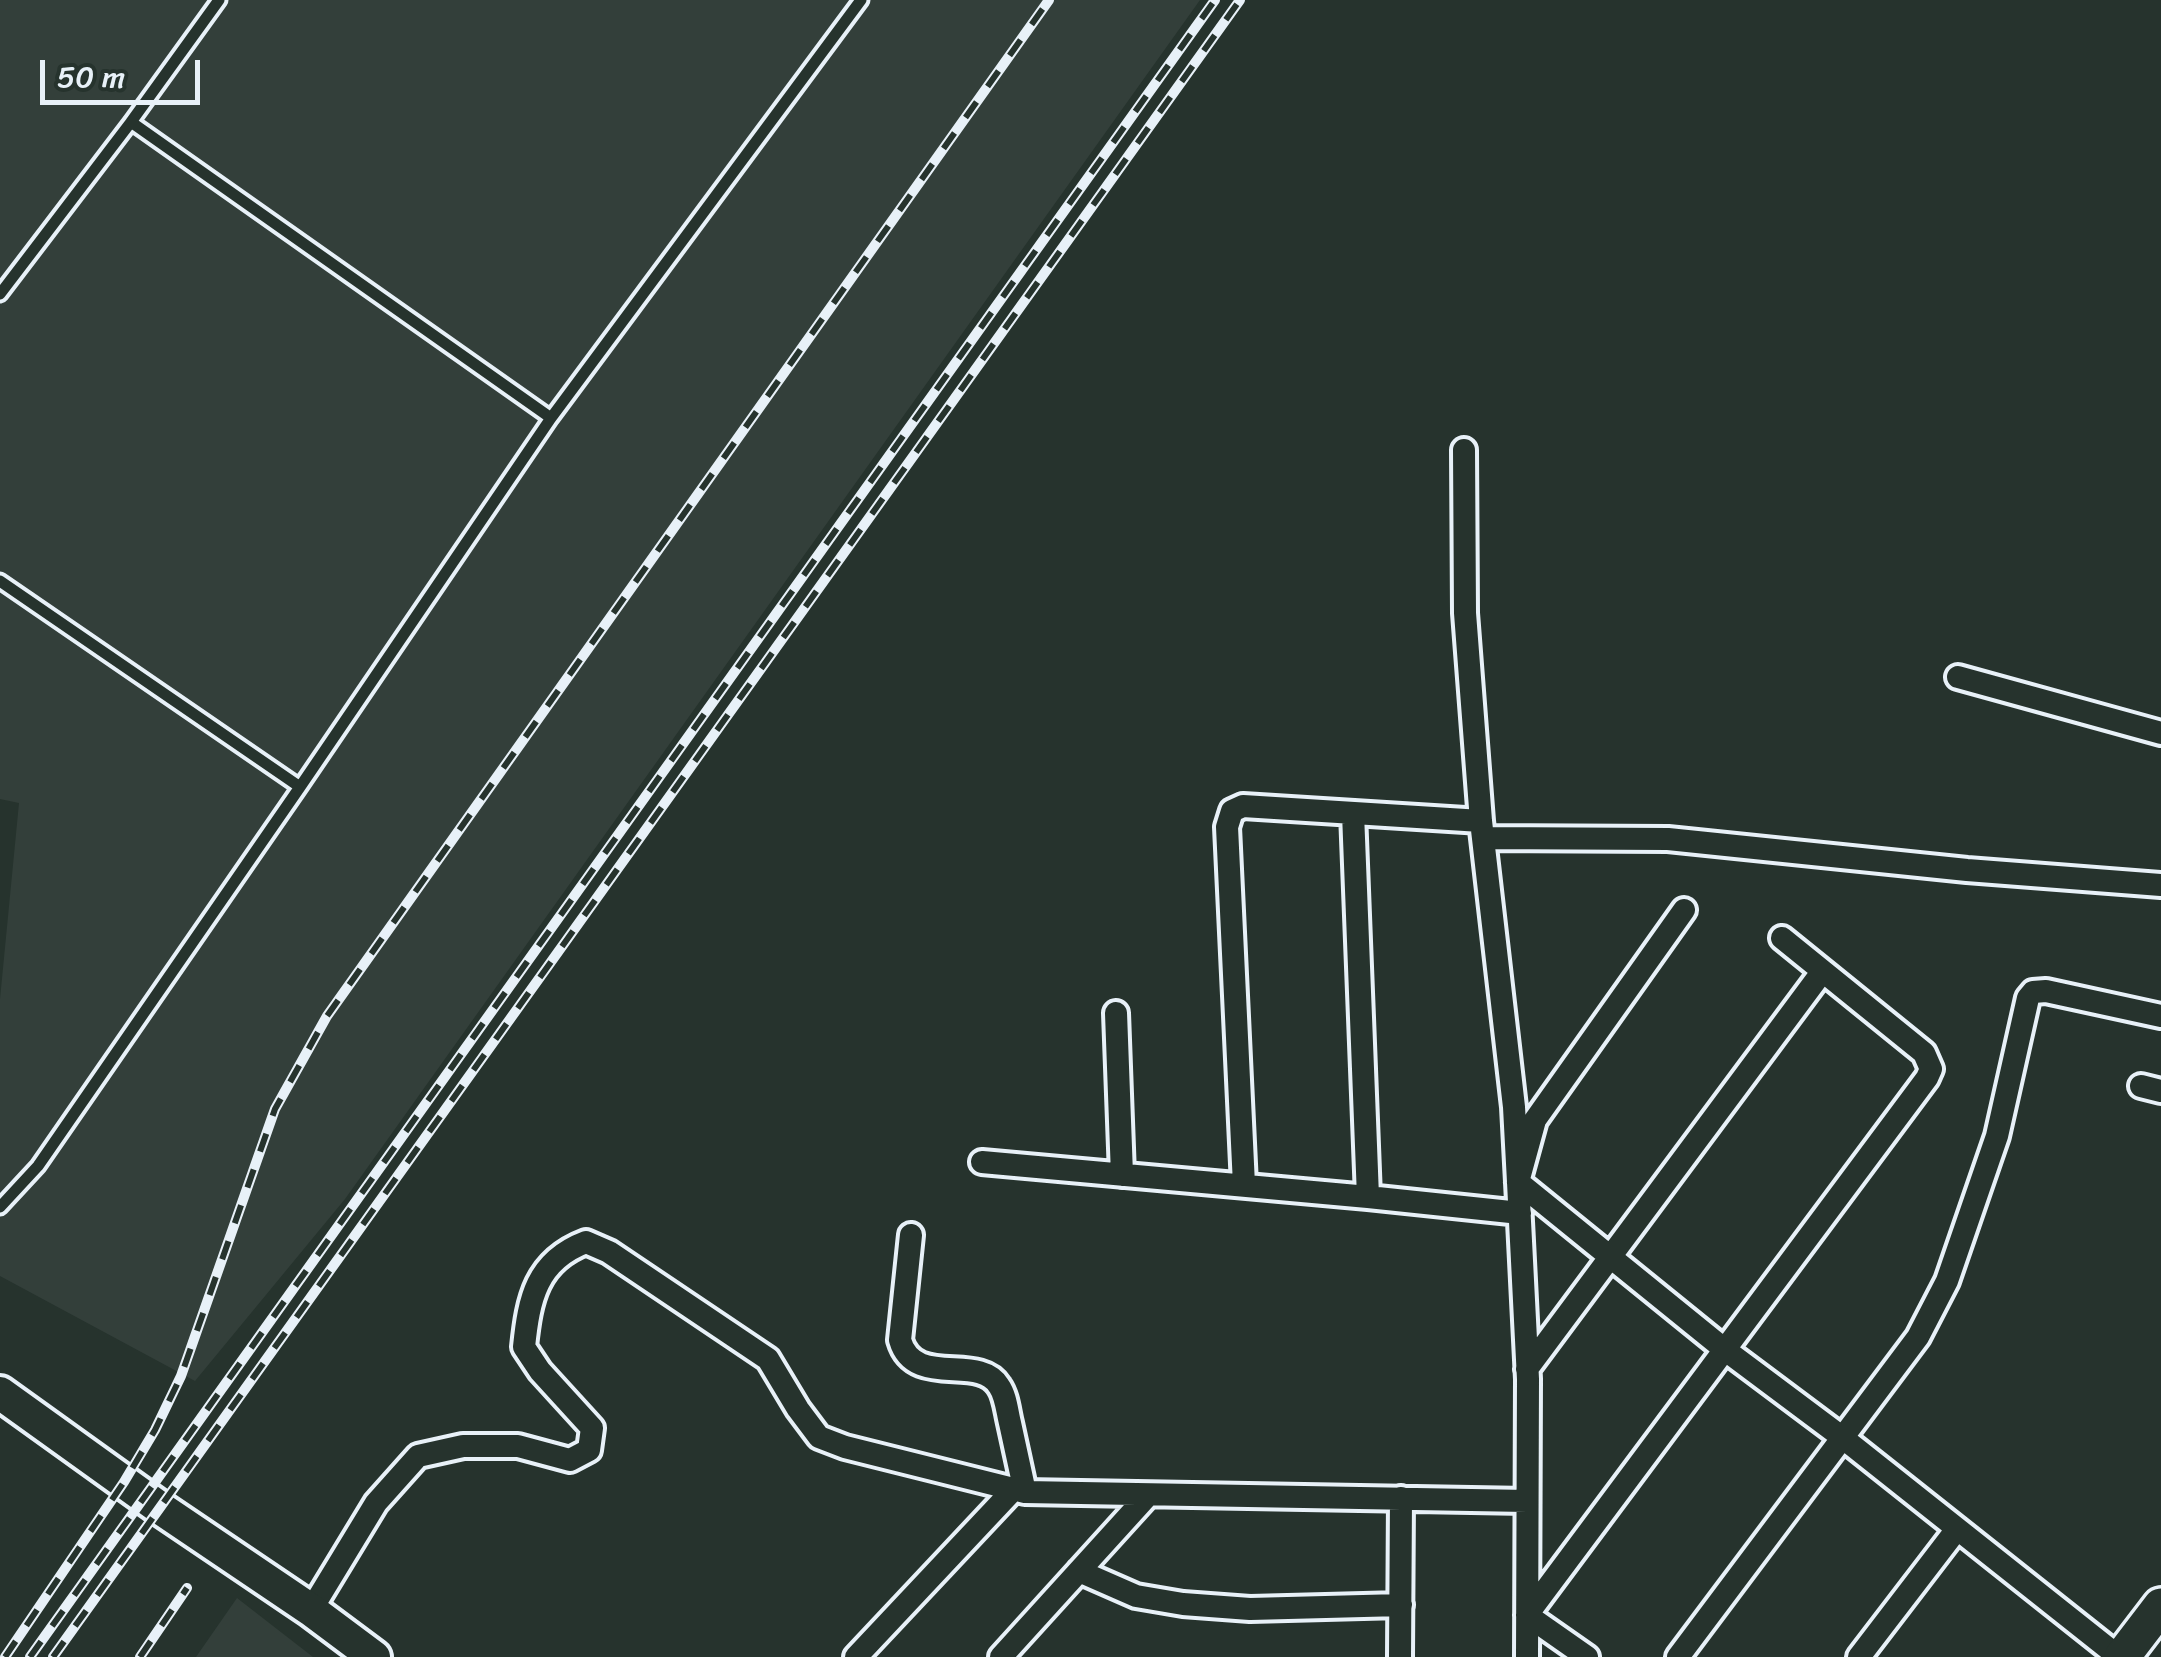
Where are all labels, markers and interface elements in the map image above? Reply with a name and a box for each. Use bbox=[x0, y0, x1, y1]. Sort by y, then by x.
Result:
scale bar bbox=[45, 40, 205, 102]
text: 50 m bbox=[57, 50, 125, 104]

